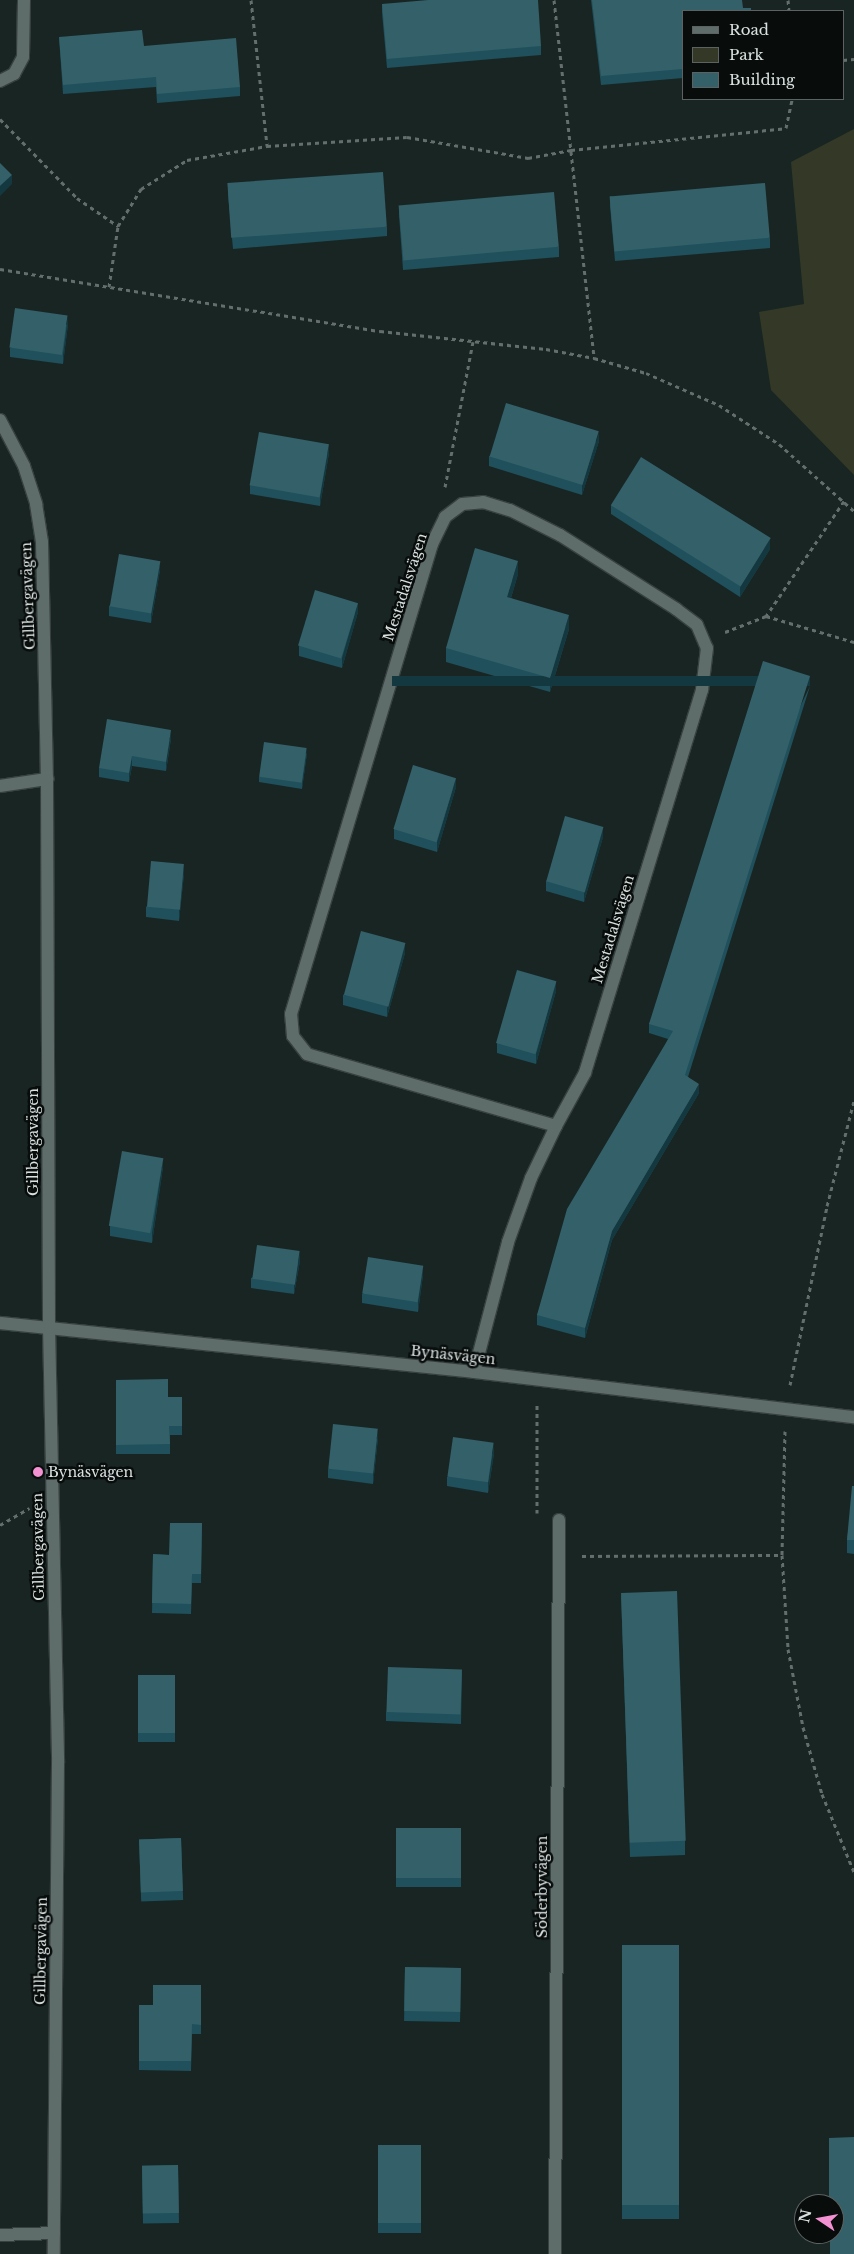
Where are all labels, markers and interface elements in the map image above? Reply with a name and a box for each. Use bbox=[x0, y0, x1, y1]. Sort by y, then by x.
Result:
legend bbox=[682, 10, 844, 100]
text: Road bbox=[729, 20, 769, 39]
text: Park bbox=[729, 45, 764, 64]
text: Building bbox=[729, 70, 795, 89]
street label: Mestadalsvägen bbox=[380, 531, 430, 643]
street label: Gillbergavägen bbox=[18, 542, 38, 650]
street label: Mestadalsvägen bbox=[589, 873, 637, 985]
street label: Gillbergavägen bbox=[25, 1088, 41, 1196]
street label: Bynäsvägen bbox=[410, 1342, 496, 1368]
place label: Bynäsvägen bbox=[48, 1464, 133, 1480]
marker: Bynäsvägen bbox=[32, 1466, 44, 1478]
street label: Gillbergavägen bbox=[29, 1493, 47, 1601]
street label: Söderbyvägen bbox=[534, 1836, 550, 1938]
street label: Gillbergavägen bbox=[32, 1897, 50, 2005]
north arrow bbox=[794, 2194, 844, 2244]
text: N bbox=[795, 2208, 815, 2224]

